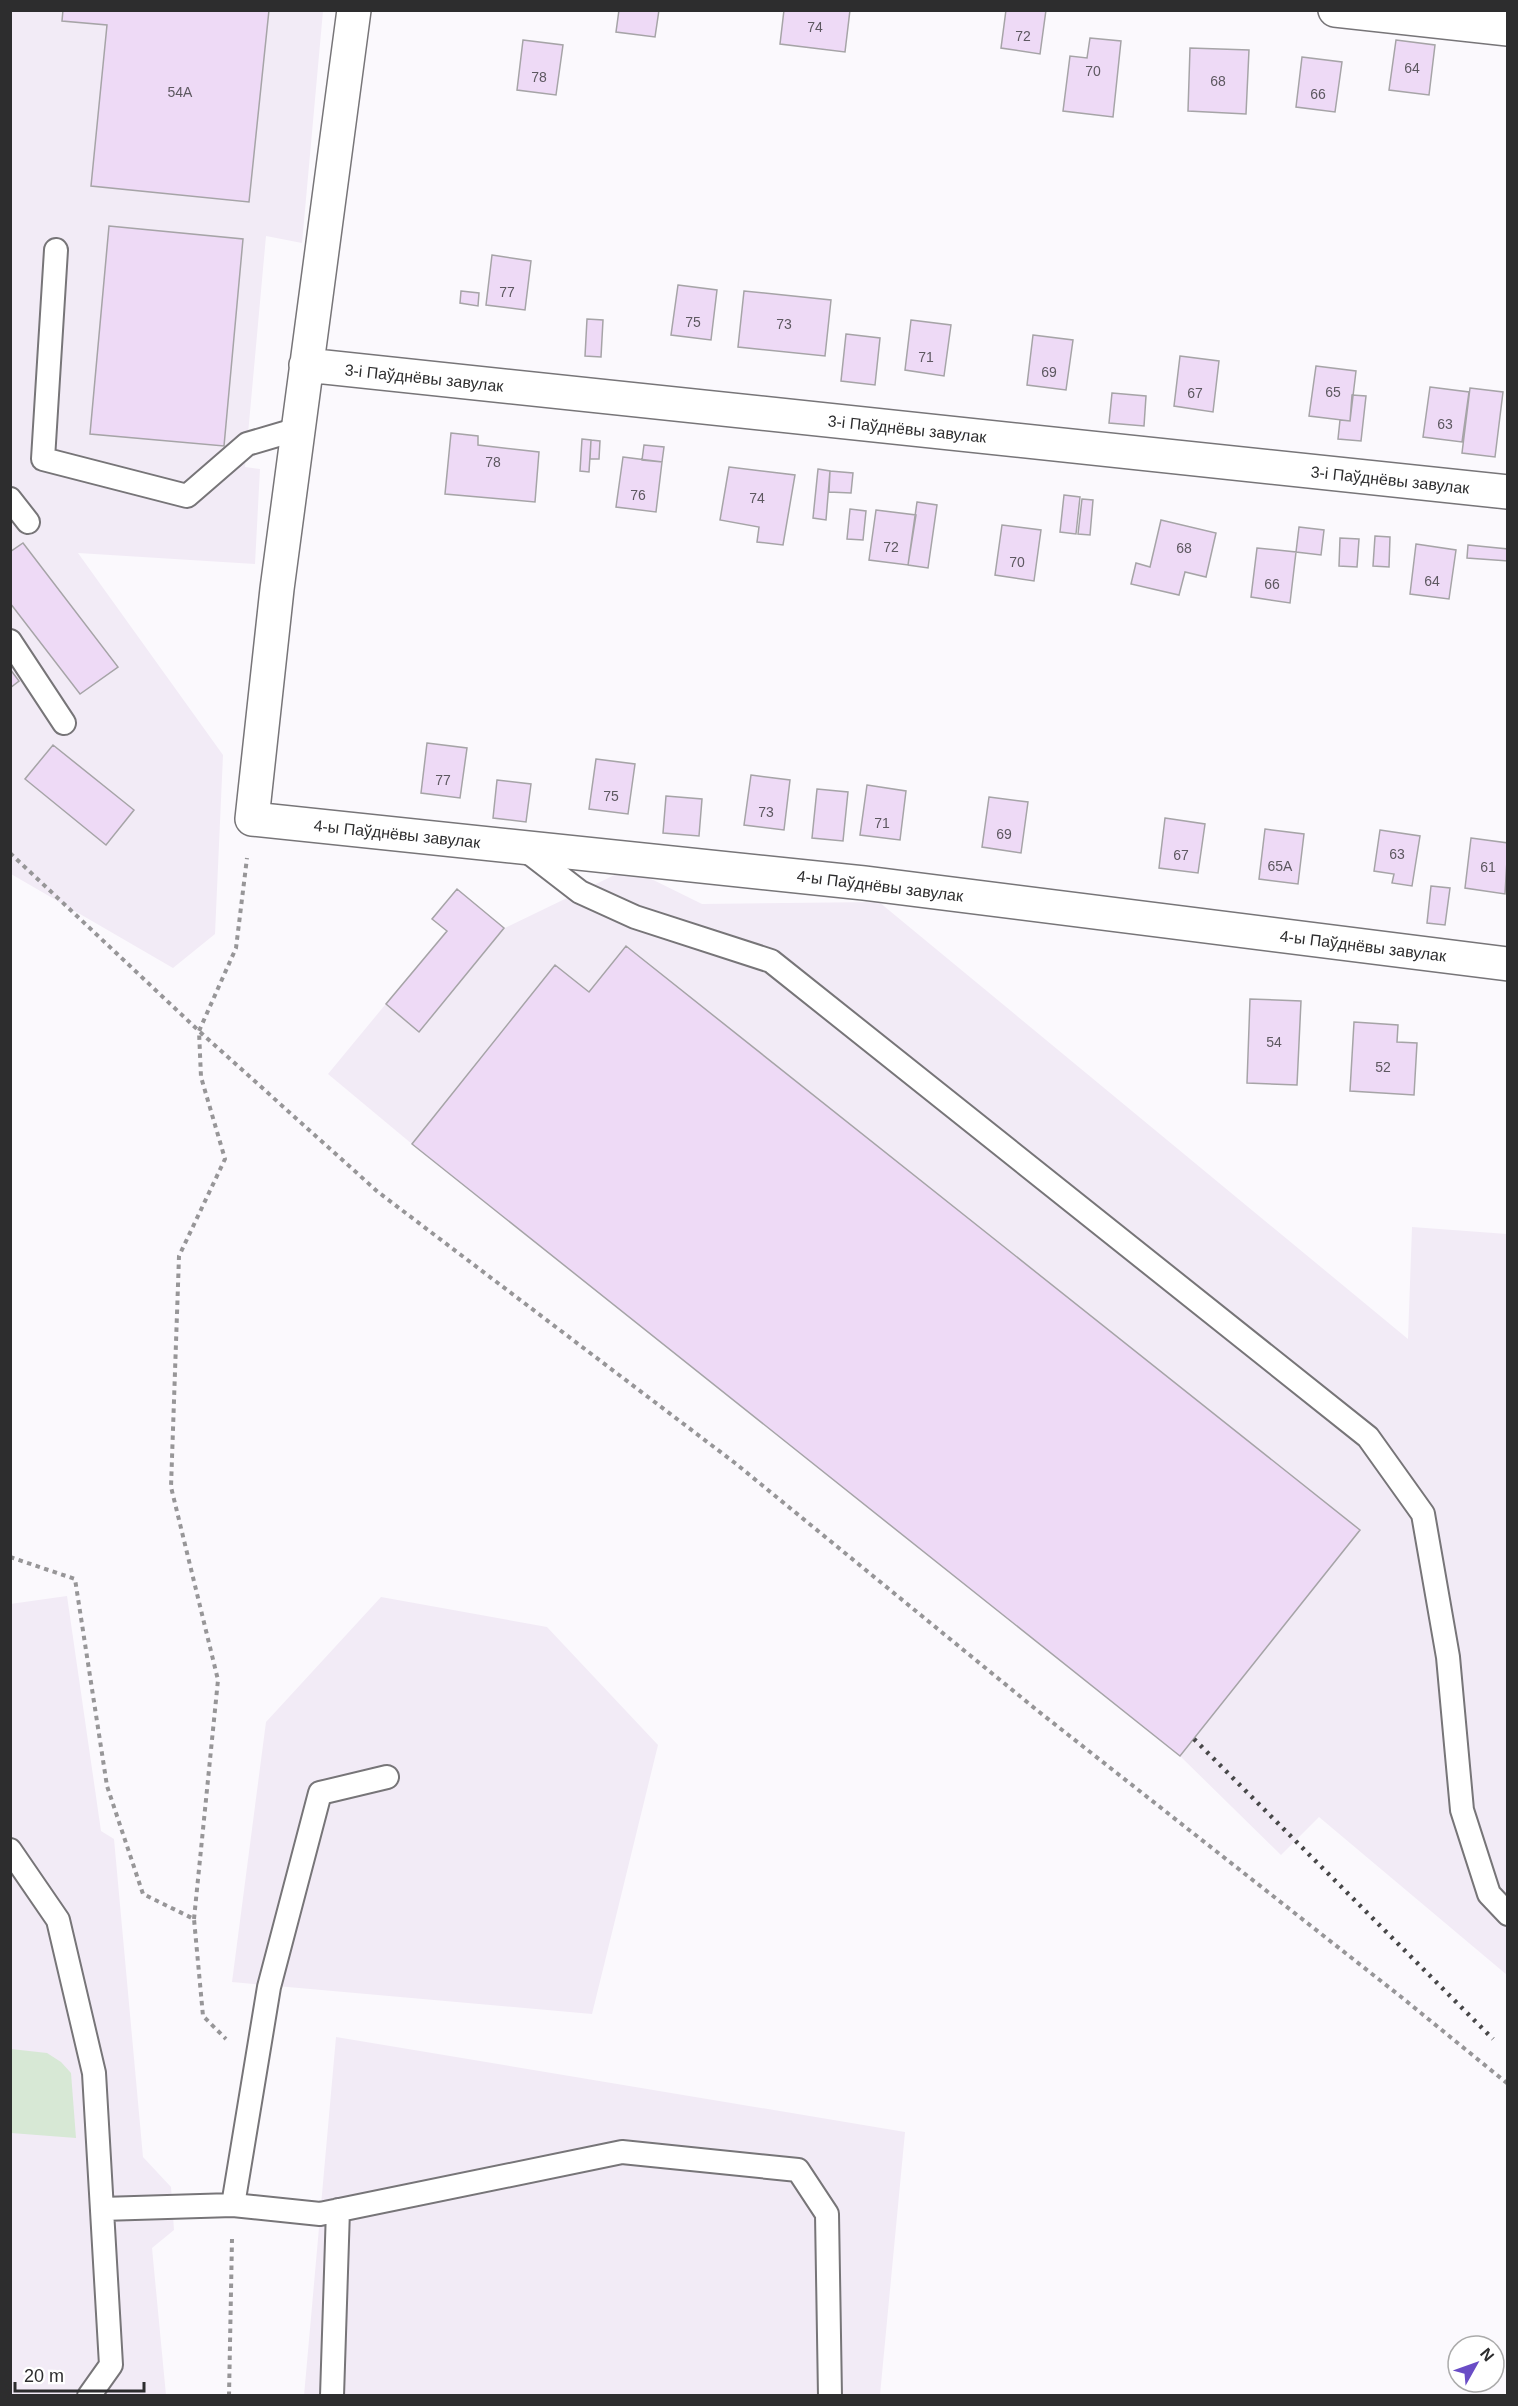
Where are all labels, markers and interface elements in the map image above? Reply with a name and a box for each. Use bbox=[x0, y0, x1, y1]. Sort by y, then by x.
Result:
house number: 74 bbox=[807, 19, 823, 35]
house number: 72 bbox=[1015, 28, 1031, 44]
house number: 64 bbox=[1404, 60, 1420, 76]
house number: 70 bbox=[1085, 63, 1101, 79]
house number: 78 bbox=[531, 69, 547, 85]
house number: 68 bbox=[1210, 73, 1226, 89]
house number: 54А bbox=[168, 84, 193, 100]
house number: 66 bbox=[1310, 86, 1326, 102]
house number: 77 bbox=[499, 284, 515, 300]
house number: 75 bbox=[685, 314, 701, 330]
house number: 73 bbox=[776, 316, 792, 332]
house number: 71 bbox=[918, 349, 934, 365]
street label: 3-і Паўднёвы завулак bbox=[344, 361, 505, 395]
house number: 69 bbox=[1041, 364, 1057, 380]
house number: 65 bbox=[1325, 384, 1341, 400]
house number: 67 bbox=[1187, 385, 1203, 401]
street label: 3-і Паўднёвы завулак bbox=[827, 412, 988, 446]
house number: 63 bbox=[1437, 416, 1453, 432]
house number: 78 bbox=[485, 454, 501, 470]
street label: 3-і Паўднёвы завулак bbox=[1310, 463, 1471, 497]
house number: 76 bbox=[630, 487, 646, 503]
house number: 74 bbox=[749, 490, 765, 506]
house number: 72 bbox=[883, 539, 899, 555]
house number: 68 bbox=[1176, 540, 1192, 556]
house number: 70 bbox=[1009, 554, 1025, 570]
house number: 64 bbox=[1424, 573, 1440, 589]
house number: 66 bbox=[1264, 576, 1280, 592]
house number: 77 bbox=[435, 772, 451, 788]
house number: 75 bbox=[603, 788, 619, 804]
house number: 73 bbox=[758, 804, 774, 820]
house number: 71 bbox=[874, 815, 890, 831]
street label: 4-ы Паўднёвы завулак bbox=[313, 817, 482, 851]
house number: 69 bbox=[996, 826, 1012, 842]
house number: 63 bbox=[1389, 846, 1405, 862]
house number: 67 bbox=[1173, 847, 1189, 863]
house number: 65А bbox=[1268, 858, 1293, 874]
house number: 61 bbox=[1480, 859, 1496, 875]
street label: 4-ы Паўднёвы завулак bbox=[796, 867, 965, 905]
street label: 4-ы Паўднёвы завулак bbox=[1279, 927, 1448, 965]
house number: 54 bbox=[1266, 1034, 1282, 1050]
house number: 52 bbox=[1375, 1059, 1391, 1075]
north arrow bbox=[1446, 2334, 1506, 2394]
text: N bbox=[1477, 2345, 1497, 2365]
scale bar bbox=[15, 2355, 144, 2393]
text: 20 m bbox=[24, 2366, 64, 2386]

